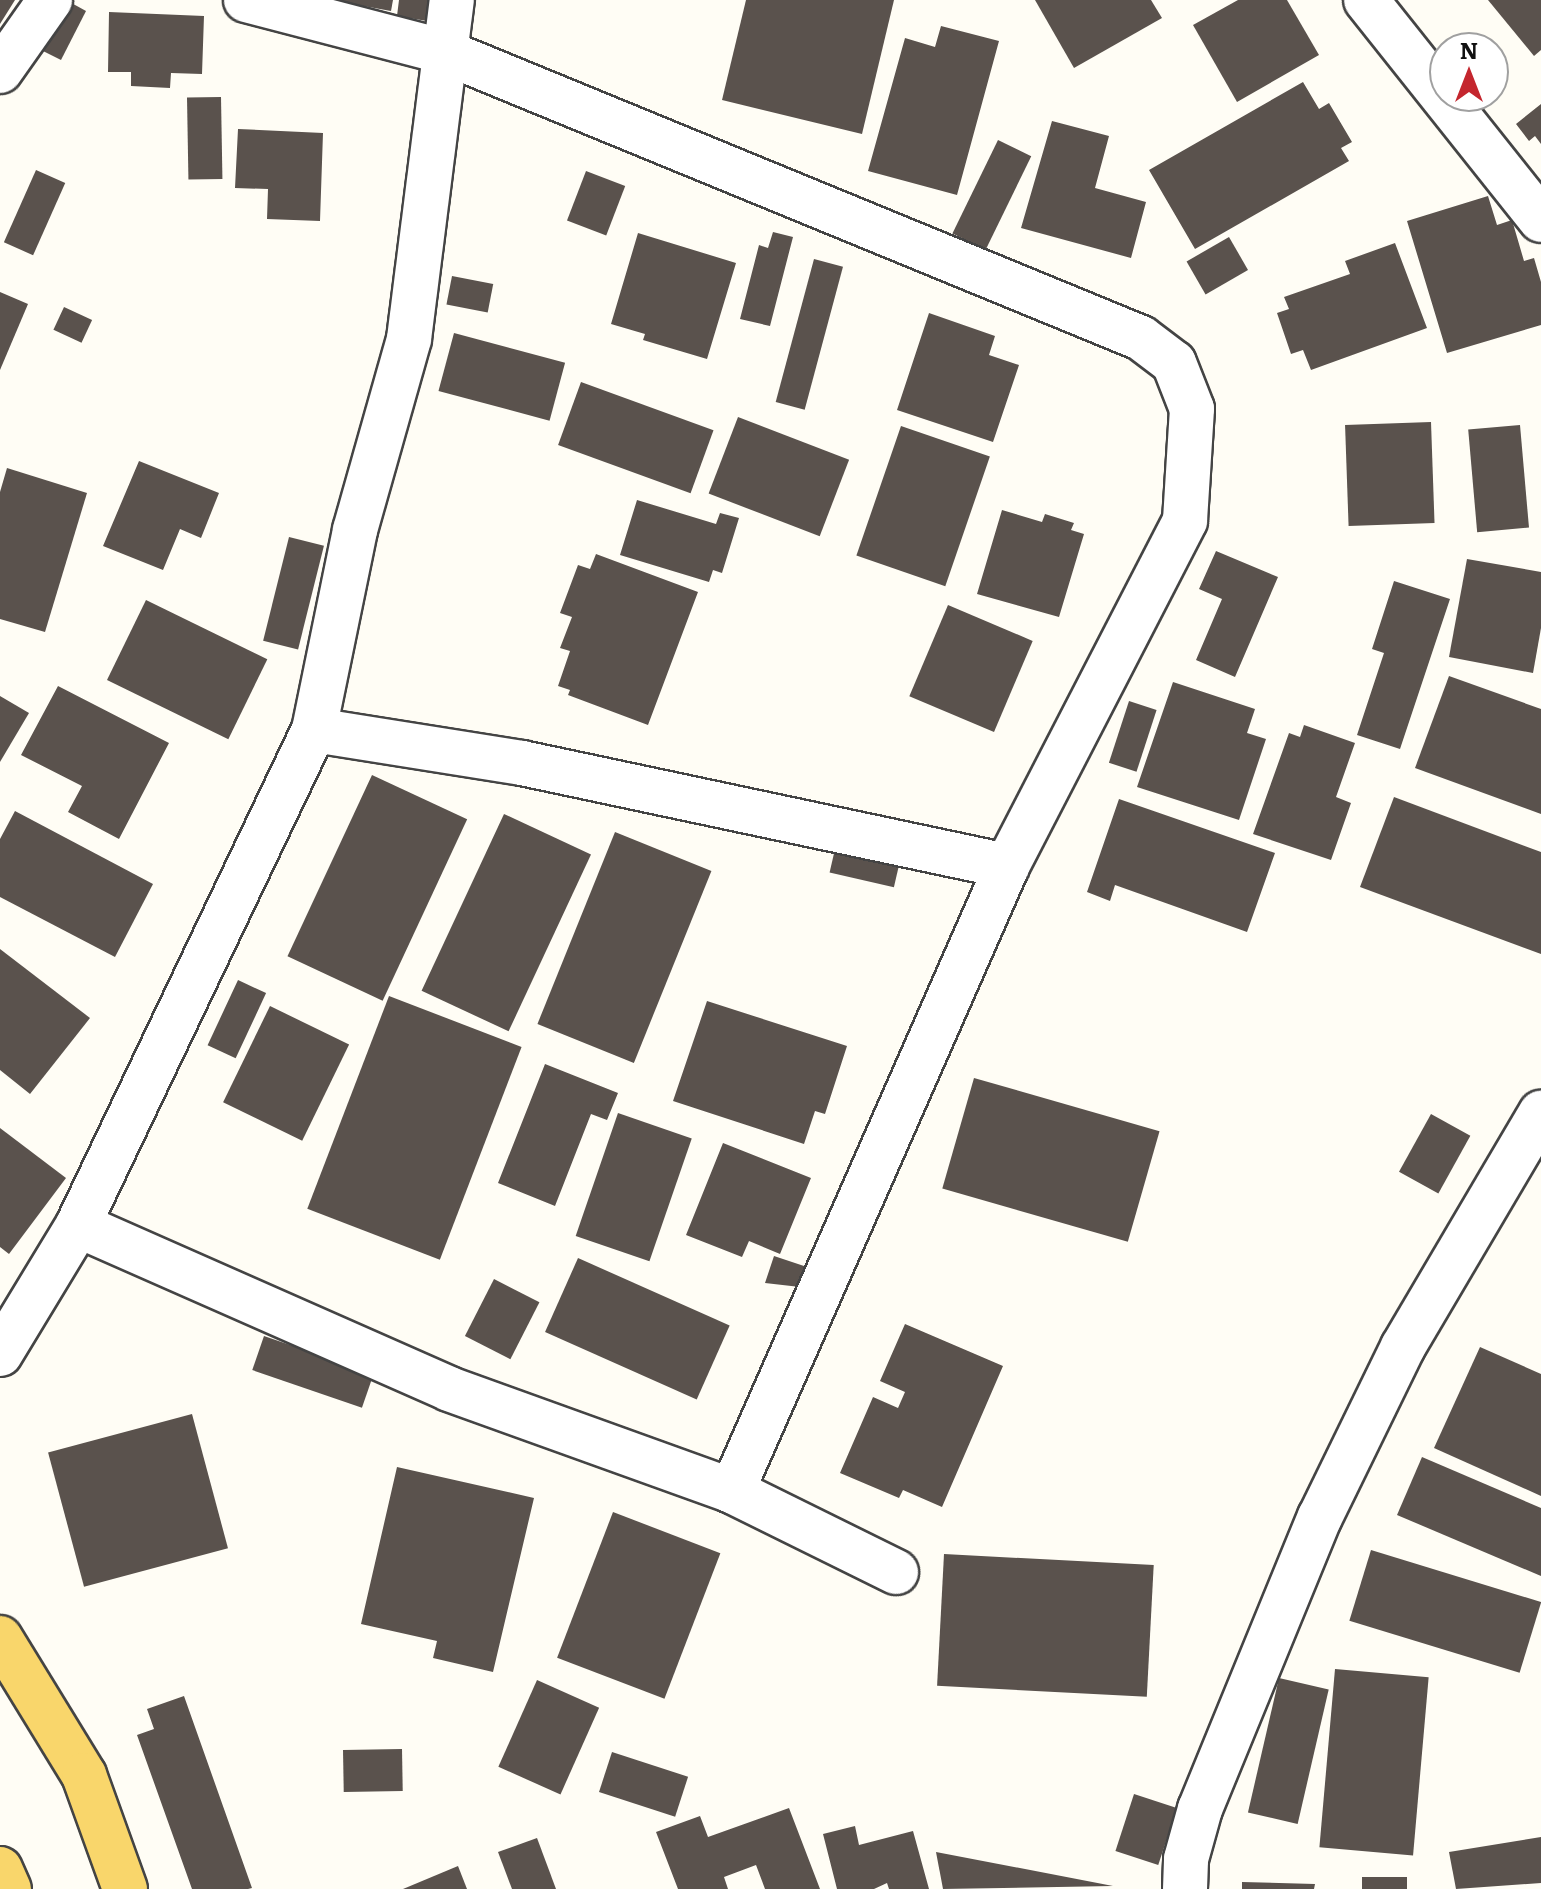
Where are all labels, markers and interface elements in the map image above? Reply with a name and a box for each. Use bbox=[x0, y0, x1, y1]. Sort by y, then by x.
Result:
north arrow bbox=[1429, 32, 1509, 112]
text: N bbox=[1460, 33, 1478, 66]

